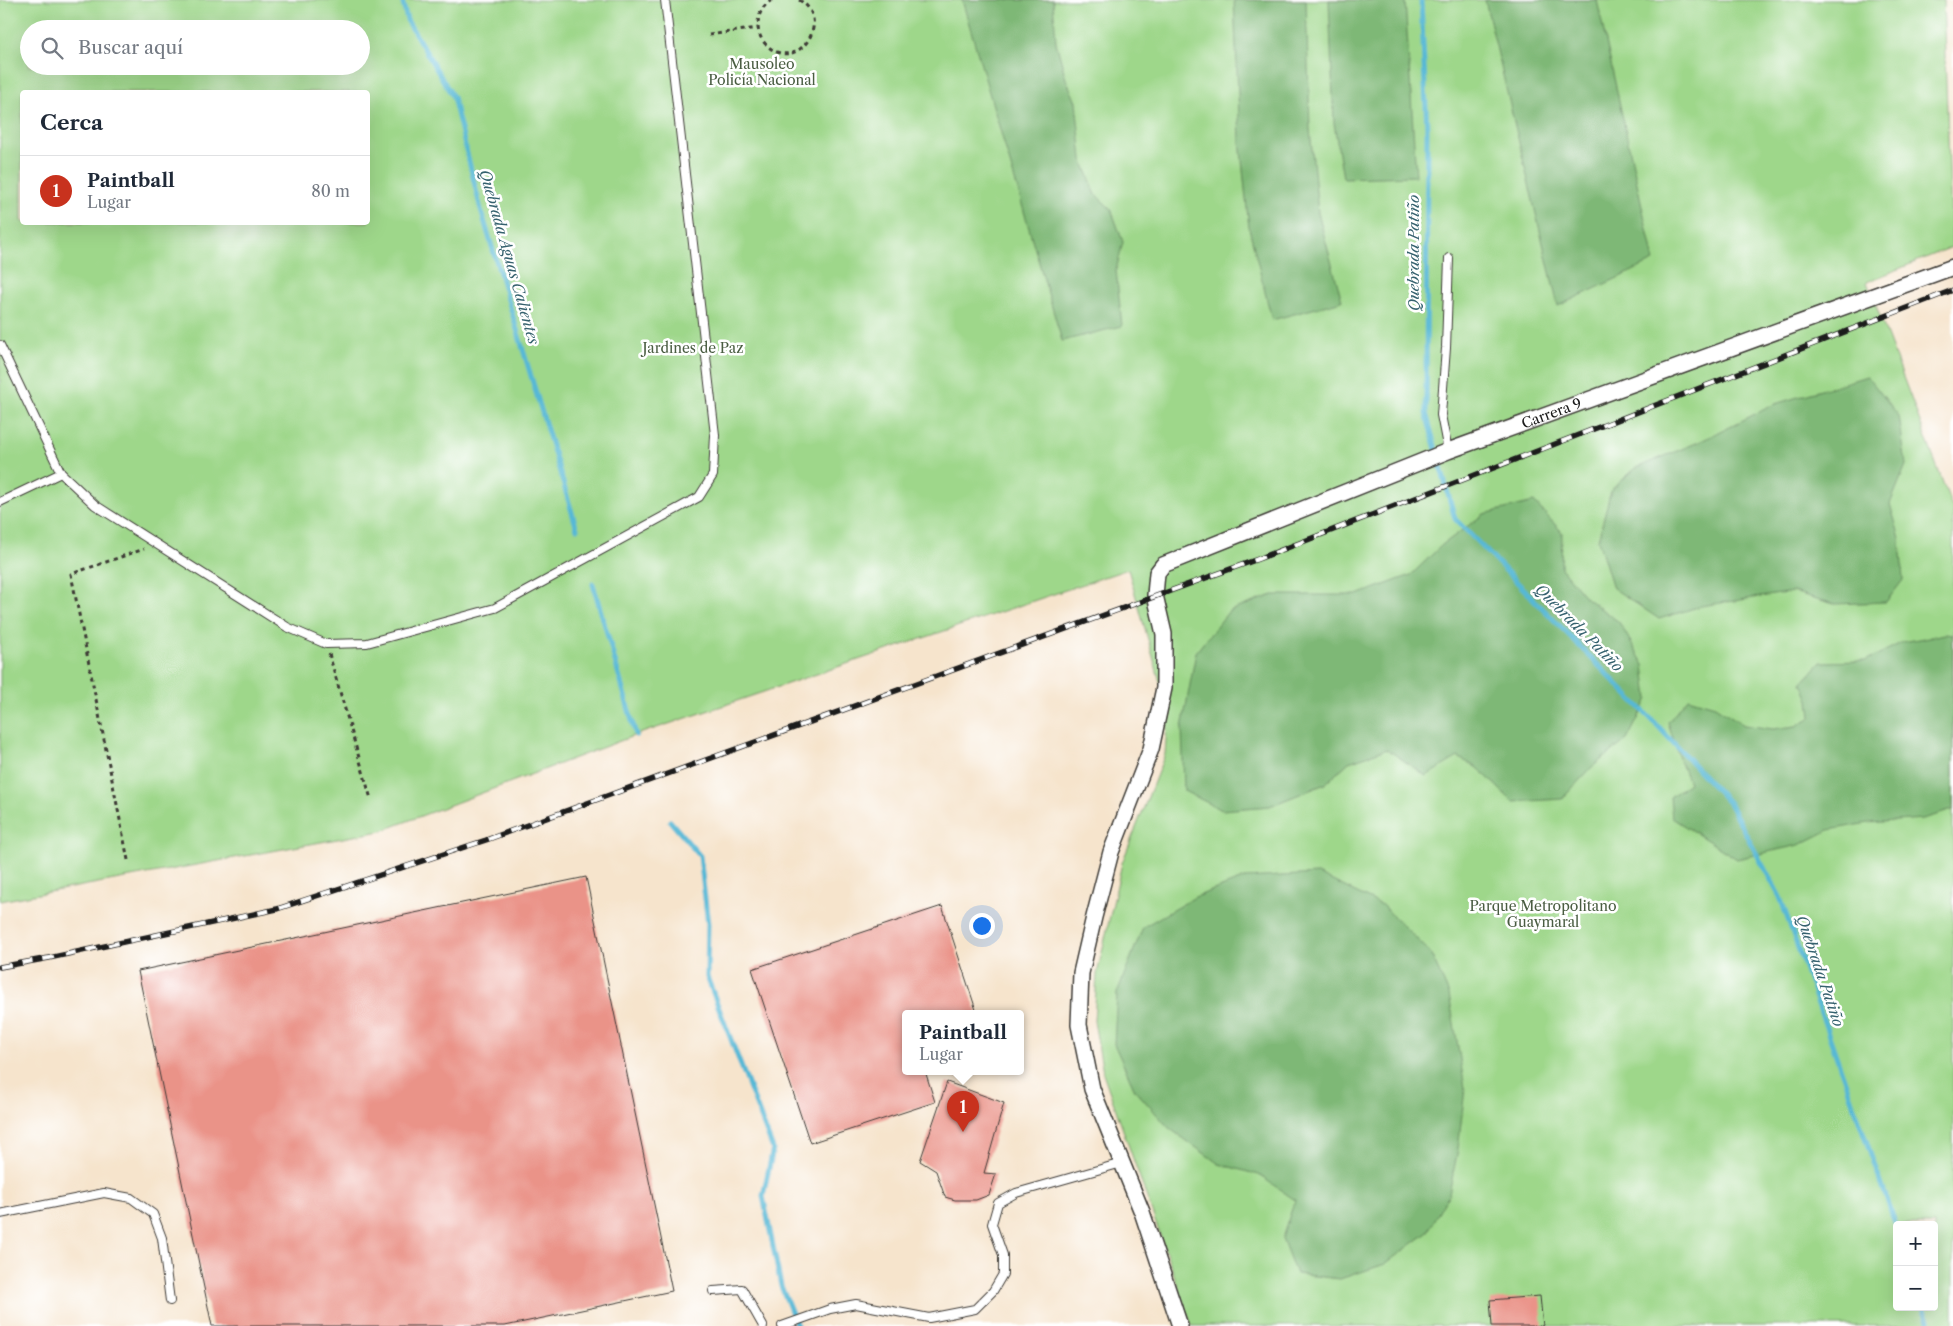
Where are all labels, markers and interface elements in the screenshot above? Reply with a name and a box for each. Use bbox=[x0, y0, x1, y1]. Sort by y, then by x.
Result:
search box bbox=[20, 20, 370, 75]
icon: search bbox=[38, 34, 66, 62]
text: Buscar aquí bbox=[78, 36, 183, 59]
park label: Mausoleo Policía Nacional bbox=[708, 55, 816, 89]
text: Cerca bbox=[40, 110, 103, 135]
water label: Quebrada Aguas Calientes bbox=[475, 167, 544, 347]
text: Paintball bbox=[87, 169, 175, 192]
text: 1 bbox=[52, 181, 60, 201]
text: 80 m bbox=[311, 181, 350, 201]
text: Lugar bbox=[87, 192, 131, 212]
water label: Quebrada Patiño bbox=[1404, 195, 1423, 311]
park label: Jardines de Paz bbox=[641, 339, 743, 357]
street label: Carrera 9 bbox=[1519, 394, 1584, 432]
water label: Quebrada Patiño bbox=[1531, 580, 1627, 676]
park label: Parque Metropolitano Guaymaral bbox=[1469, 897, 1617, 931]
your location bbox=[969, 913, 995, 939]
water label: Quebrada Patiño bbox=[1793, 913, 1848, 1029]
popup bbox=[902, 1010, 1024, 1075]
text: Paintball bbox=[919, 1021, 1007, 1044]
text: Lugar bbox=[919, 1044, 963, 1064]
pin: 1 bbox=[947, 1091, 979, 1132]
map controls bbox=[1893, 1221, 1938, 1311]
button: + bbox=[1893, 1221, 1938, 1266]
button: − bbox=[1893, 1266, 1938, 1311]

